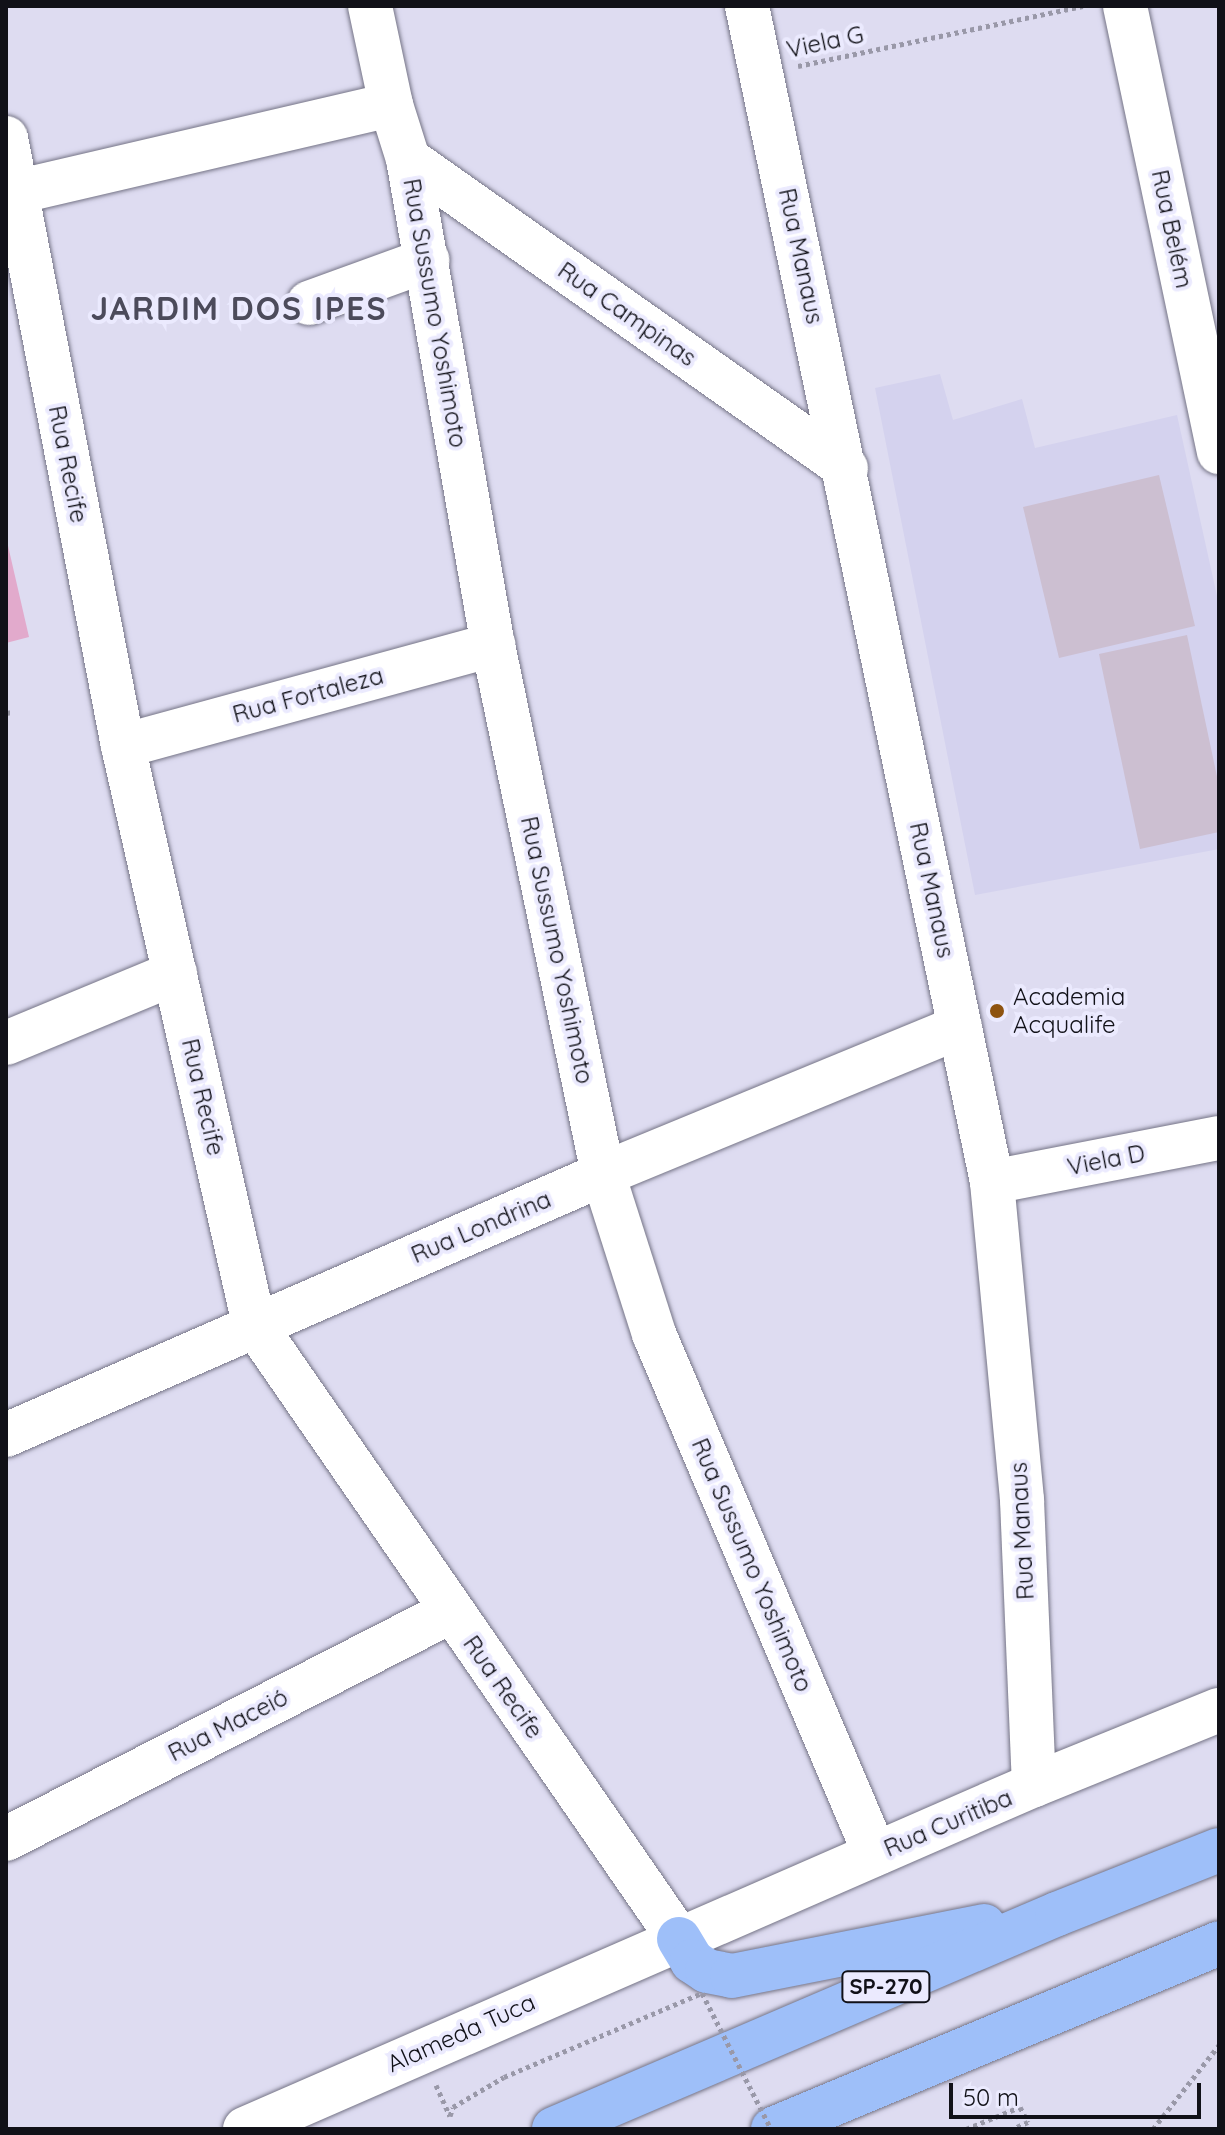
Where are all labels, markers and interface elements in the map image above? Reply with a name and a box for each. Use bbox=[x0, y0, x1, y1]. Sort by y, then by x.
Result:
street label: Viela G bbox=[784, 20, 866, 64]
street label: Rua Belém bbox=[1145, 167, 1199, 291]
street label: Rua Sussumo Yoshimoto bbox=[397, 176, 473, 450]
street label: Rua Manaus bbox=[773, 185, 829, 327]
street label: Rua Campinas bbox=[552, 256, 702, 372]
district label: JARDIM DOS IPES bbox=[90, 289, 388, 327]
street label: Rua Recife bbox=[43, 403, 93, 525]
street label: Rua Fortaleza bbox=[229, 661, 387, 729]
street label: Rua Sussumo Yoshimoto bbox=[515, 814, 599, 1086]
street label: Rua Manaus bbox=[904, 819, 960, 961]
place label: Academia Acqualife bbox=[1013, 983, 1125, 1039]
marker: Academia Acqualife bbox=[988, 1002, 1006, 1020]
street label: Rua Recife bbox=[176, 1036, 230, 1158]
street label: Viela D bbox=[1065, 1138, 1147, 1182]
street label: Rua Londrina bbox=[407, 1185, 555, 1269]
street label: Rua Sussumo Yoshimoto bbox=[685, 1434, 819, 1696]
street label: Rua Manaus bbox=[1004, 1461, 1040, 1601]
street label: Rua Recife bbox=[457, 1630, 549, 1744]
street label: Rua Maceió bbox=[163, 1683, 293, 1767]
street label: Rua Curitiba bbox=[879, 1783, 1017, 1863]
road number: SP-270 bbox=[840, 1969, 932, 2005]
street label: Alameda Tuca bbox=[383, 1988, 539, 2078]
scale bar bbox=[953, 2067, 1205, 2117]
text: 50 m bbox=[963, 2082, 1019, 2112]

